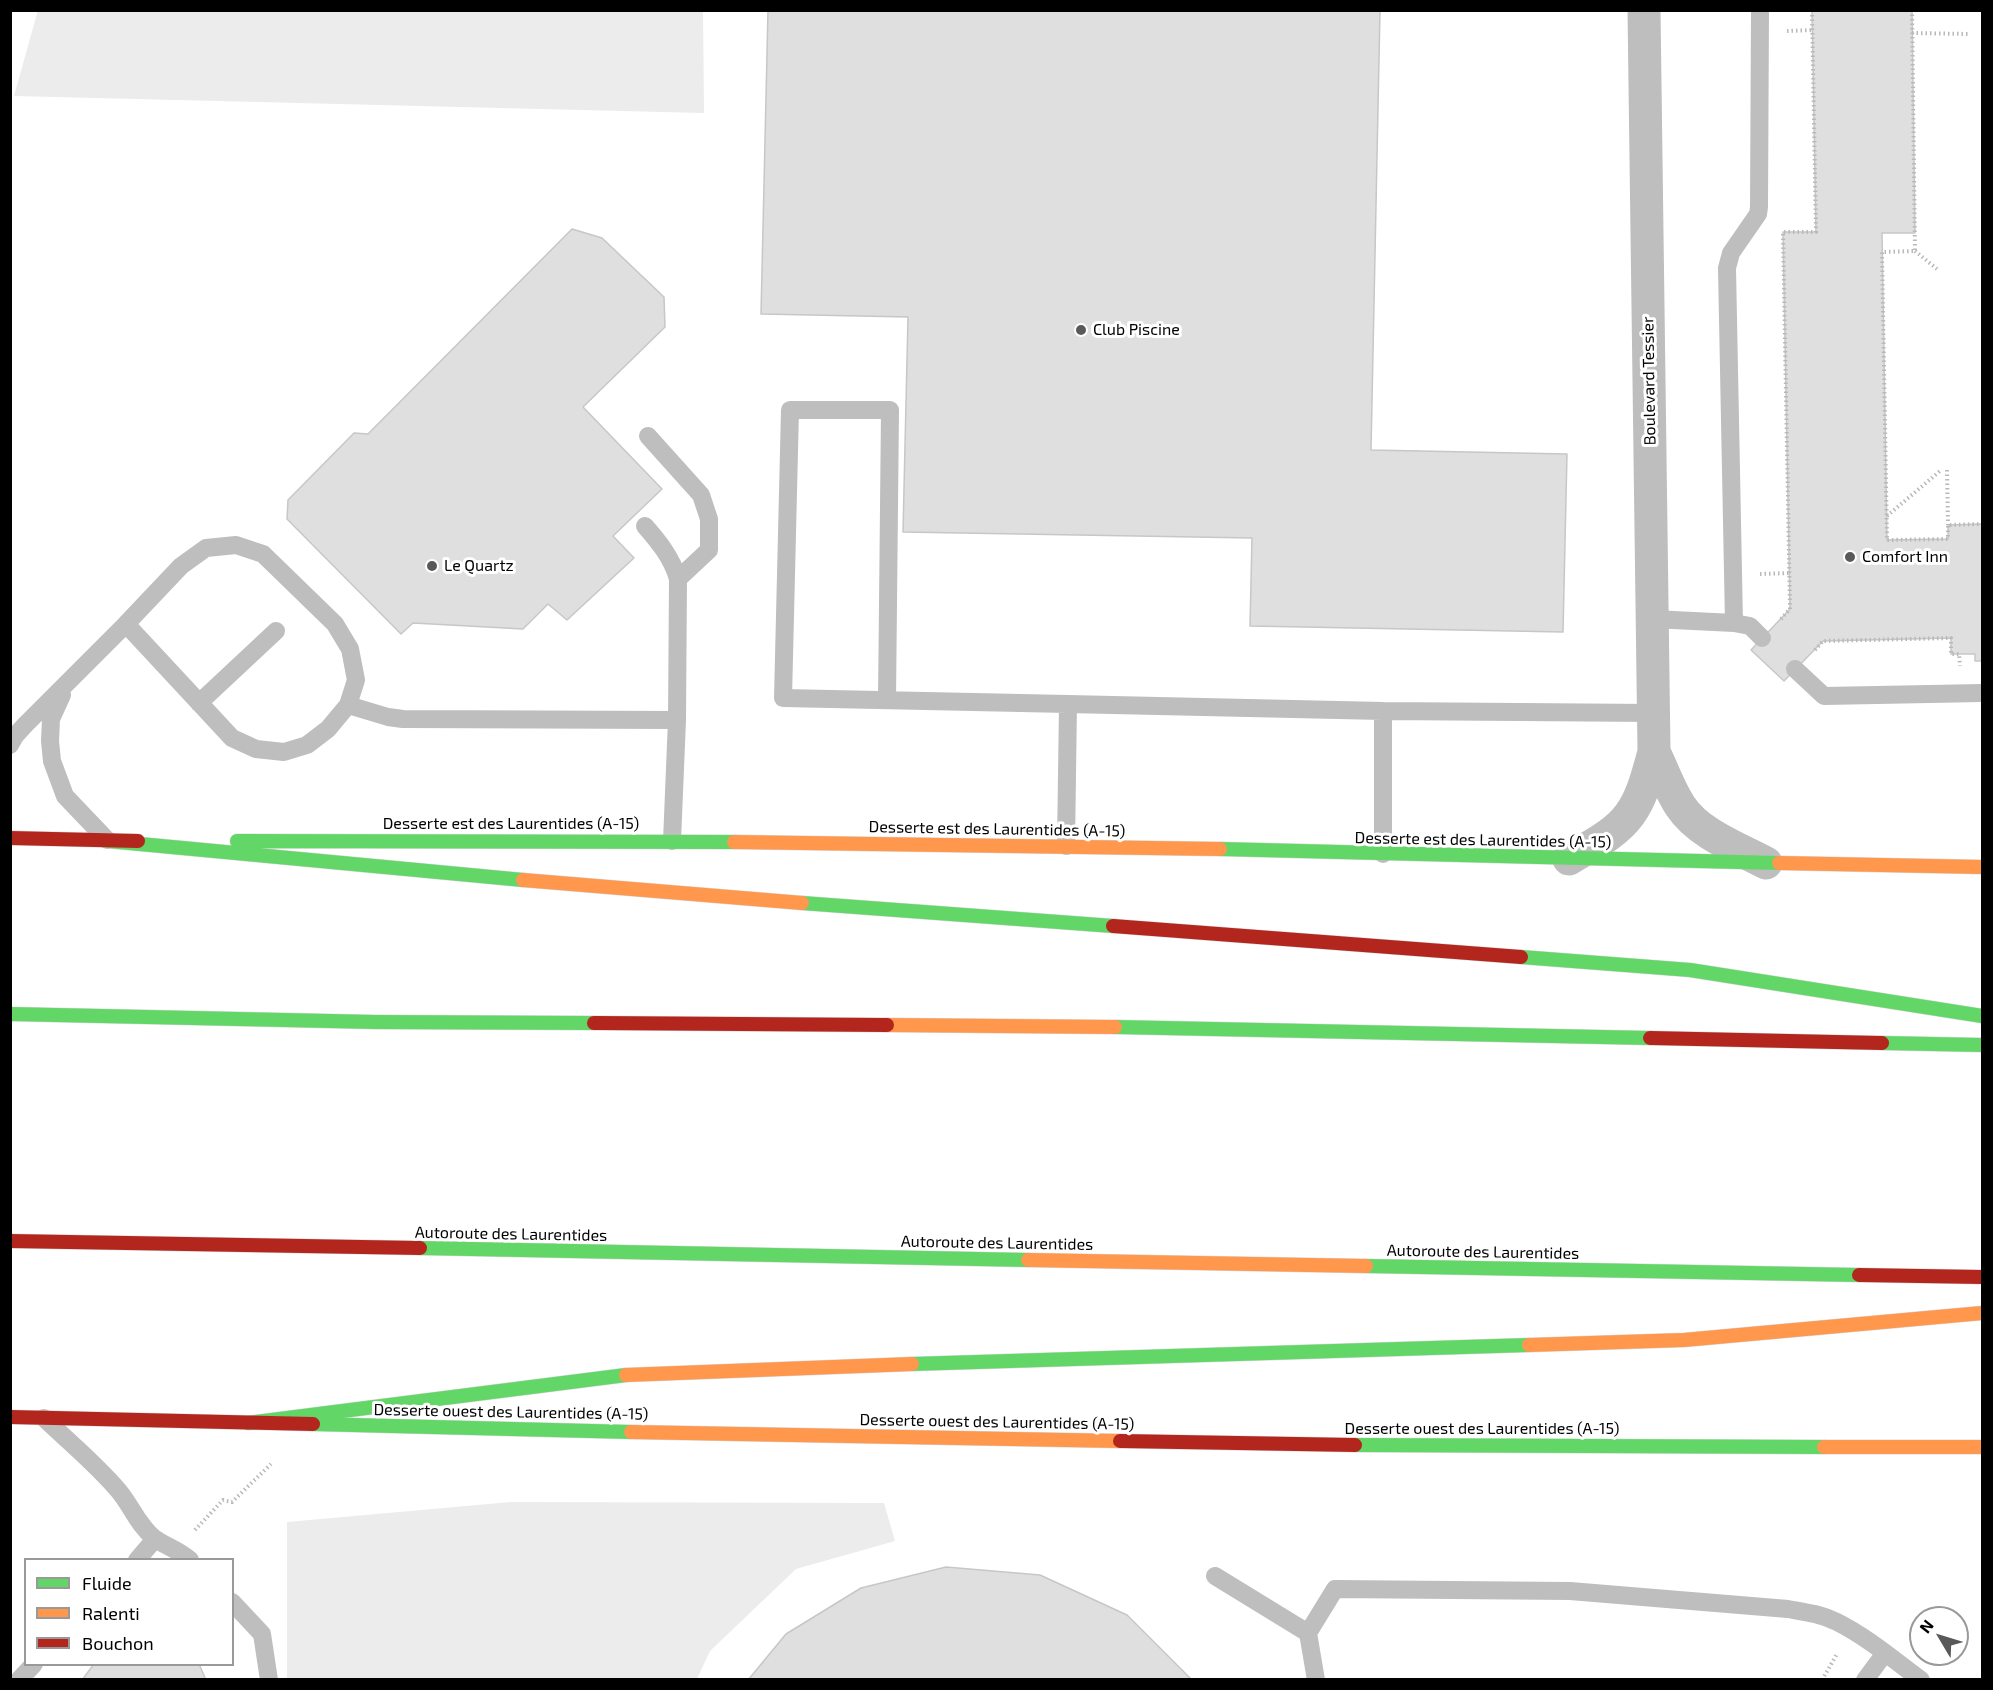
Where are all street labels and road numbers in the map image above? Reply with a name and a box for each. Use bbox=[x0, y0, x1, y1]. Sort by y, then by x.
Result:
street label: Boulevard Tessier bbox=[1638, 316, 1660, 446]
street label: Desserte est des Laurentides (A-15) bbox=[383, 814, 639, 834]
street label: Desserte est des Laurentides (A-15) bbox=[869, 817, 1125, 841]
street label: Desserte est des Laurentides (A-15) bbox=[1355, 828, 1611, 852]
street label: Autoroute des Laurentides bbox=[415, 1223, 607, 1245]
street label: Autoroute des Laurentides bbox=[901, 1232, 1093, 1254]
street label: Autoroute des Laurentides bbox=[1387, 1241, 1579, 1263]
street label: Desserte ouest des Laurentides (A-15) bbox=[373, 1400, 649, 1424]
street label: Desserte ouest des Laurentides (A-15) bbox=[859, 1410, 1135, 1434]
street label: Desserte ouest des Laurentides (A-15) bbox=[1345, 1419, 1619, 1439]

